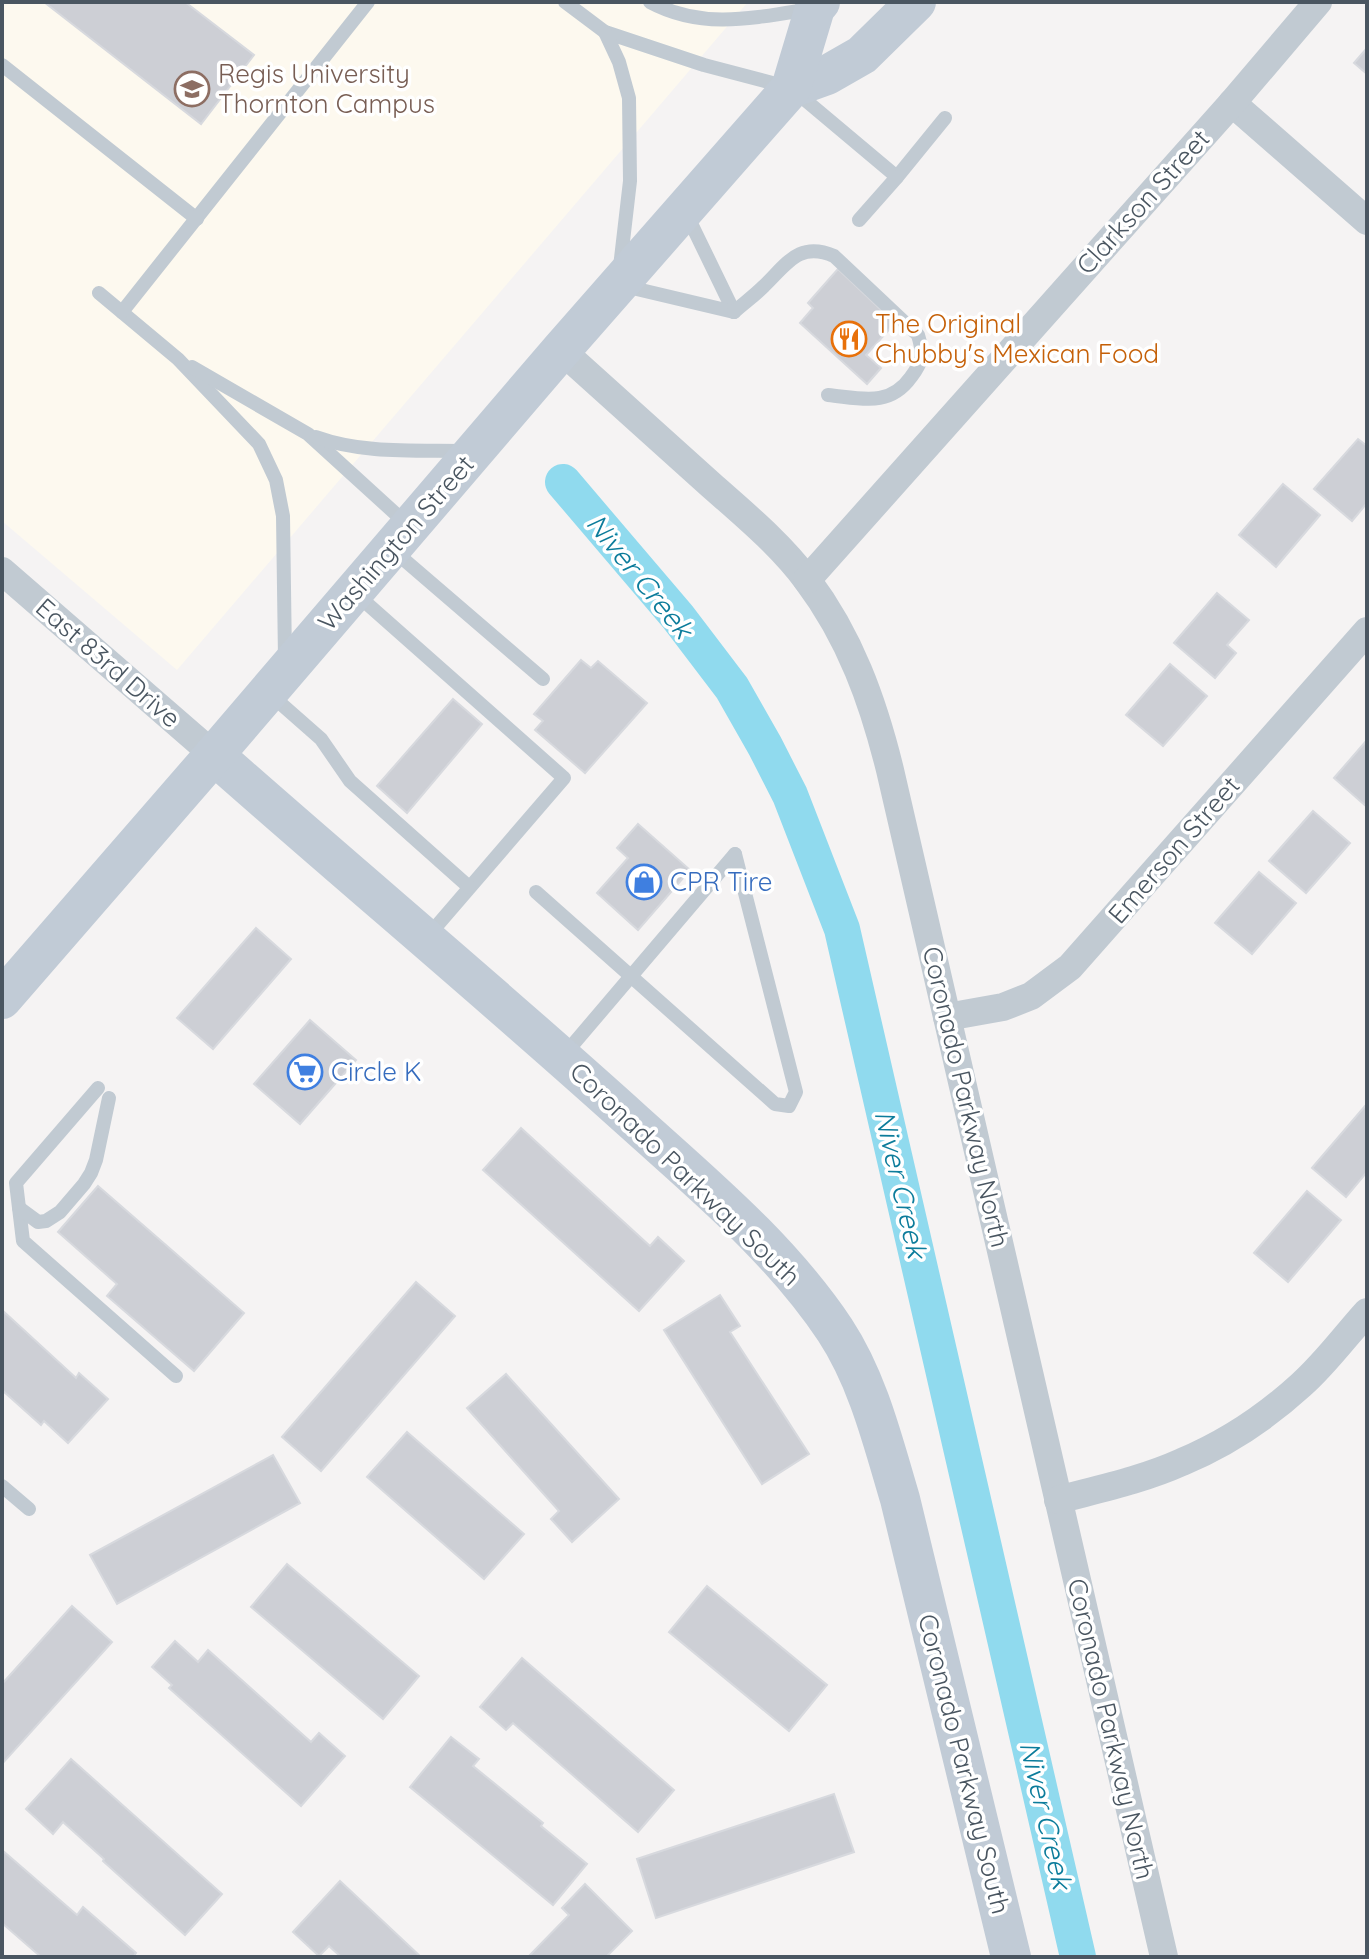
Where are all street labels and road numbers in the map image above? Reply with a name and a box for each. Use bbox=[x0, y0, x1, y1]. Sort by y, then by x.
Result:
street label: Clarkson Street bbox=[1069, 122, 1216, 281]
street label: Washington Street bbox=[310, 448, 481, 637]
street label: East 83rd Drive bbox=[29, 591, 188, 735]
street label: Emerson Street bbox=[1101, 769, 1247, 930]
street label: Coronado Parkway North bbox=[916, 943, 1017, 1251]
street label: Coronado Parkway South bbox=[563, 1055, 808, 1293]
street label: Coronado Parkway North bbox=[1061, 1575, 1162, 1883]
street label: Coronado Parkway South bbox=[911, 1610, 1018, 1917]

